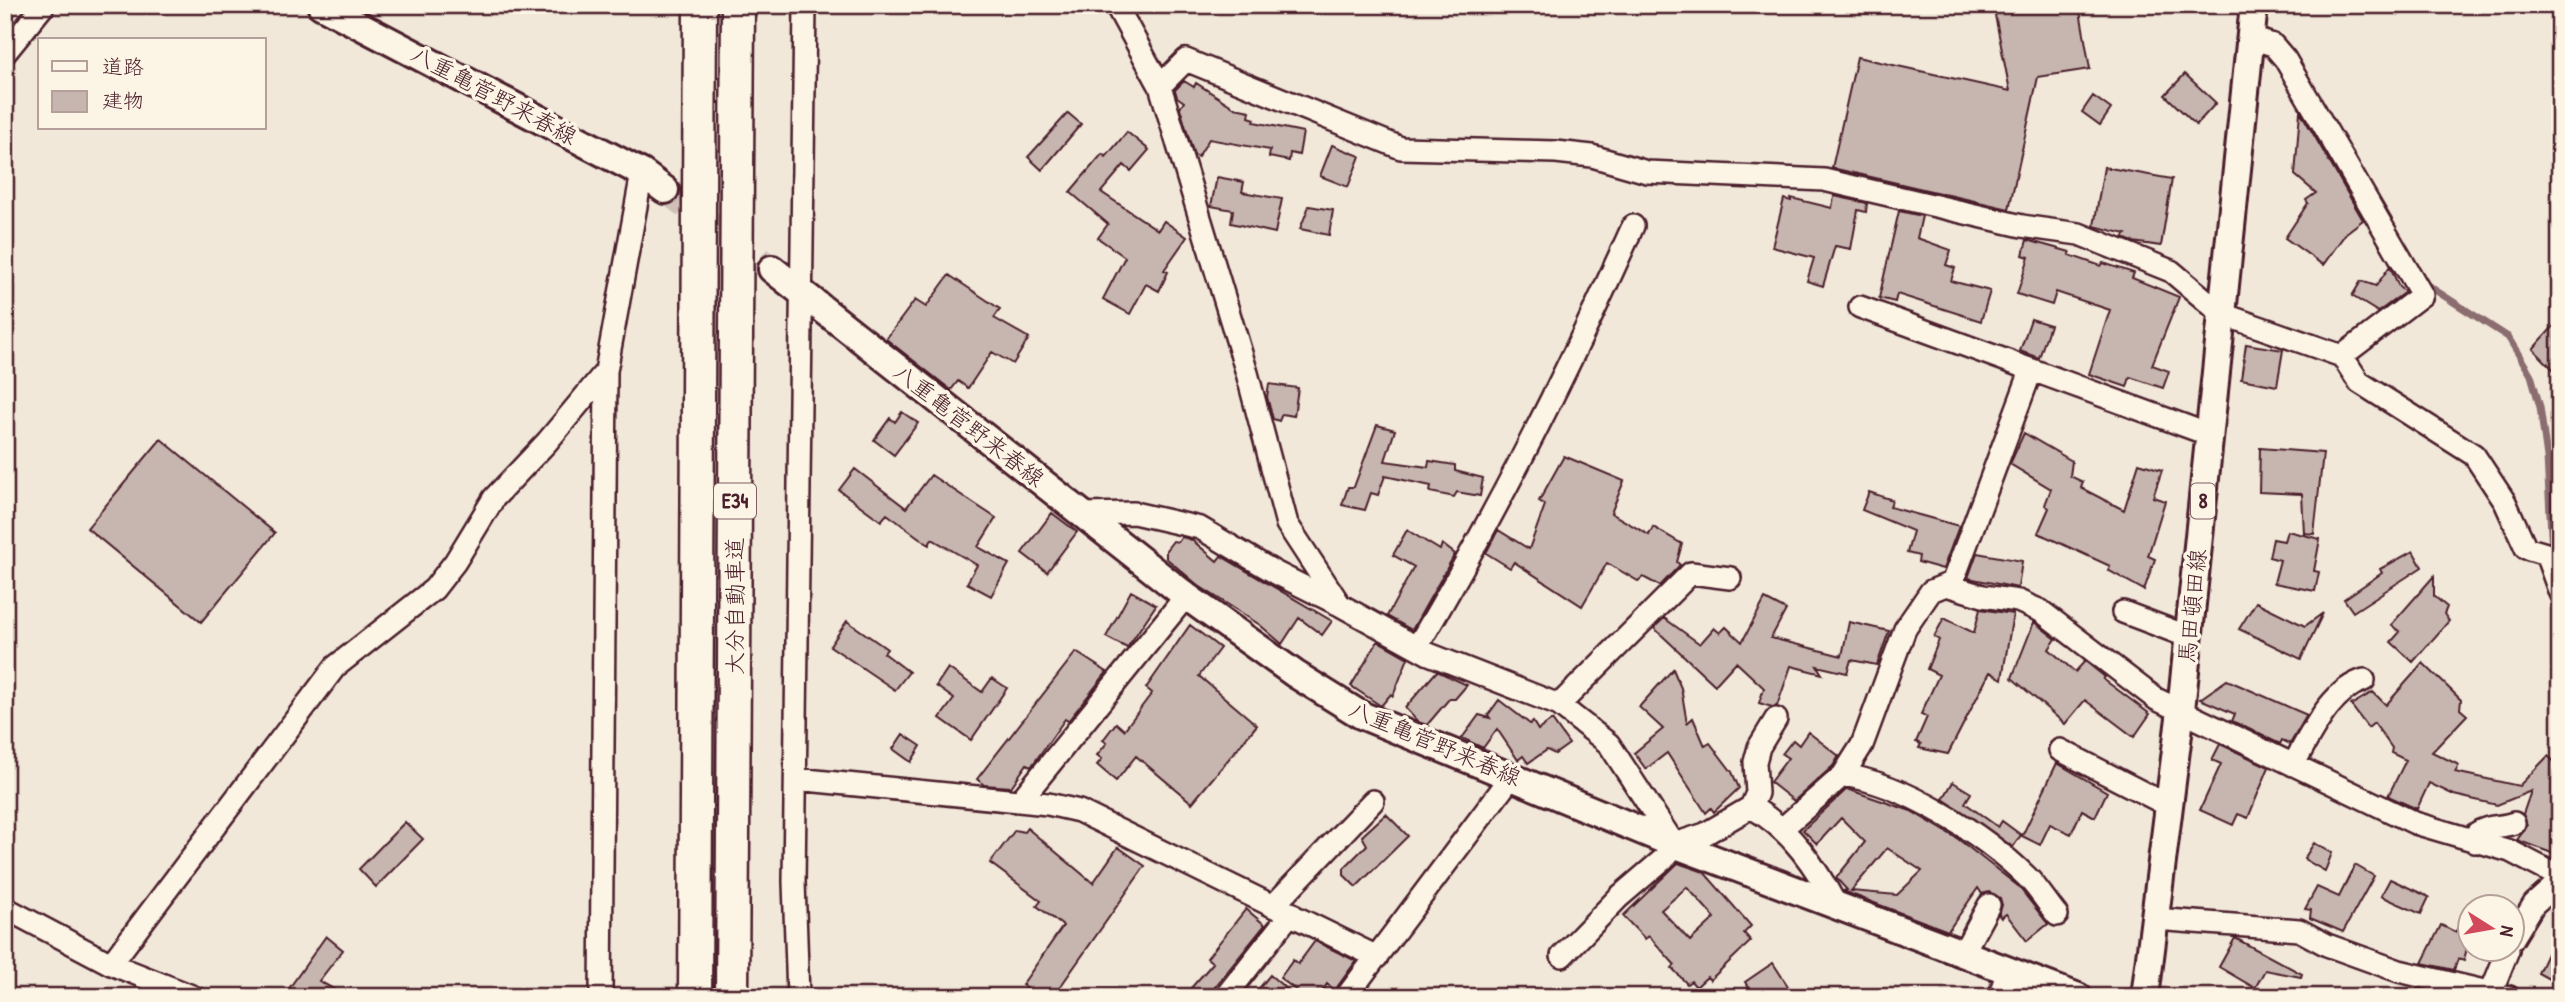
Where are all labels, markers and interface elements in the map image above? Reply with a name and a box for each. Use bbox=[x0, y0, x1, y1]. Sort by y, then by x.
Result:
legend bbox=[38, 38, 266, 130]
street label: 八重亀菅野来春線 bbox=[406, 38, 583, 151]
text: 道路 bbox=[102, 52, 144, 81]
text: 建物 bbox=[102, 86, 144, 115]
street label: 八重亀菅野来春線 bbox=[887, 356, 1051, 493]
road number: E34 bbox=[714, 484, 756, 518]
road number: 8 bbox=[2191, 484, 2215, 518]
street label: 大分自動車道 bbox=[719, 537, 750, 675]
street label: 馬田頓田線 bbox=[2170, 547, 2213, 665]
street label: 八重亀菅野来春線 bbox=[1344, 692, 1526, 793]
north arrow bbox=[2456, 894, 2526, 964]
text: N bbox=[2494, 924, 2521, 939]

